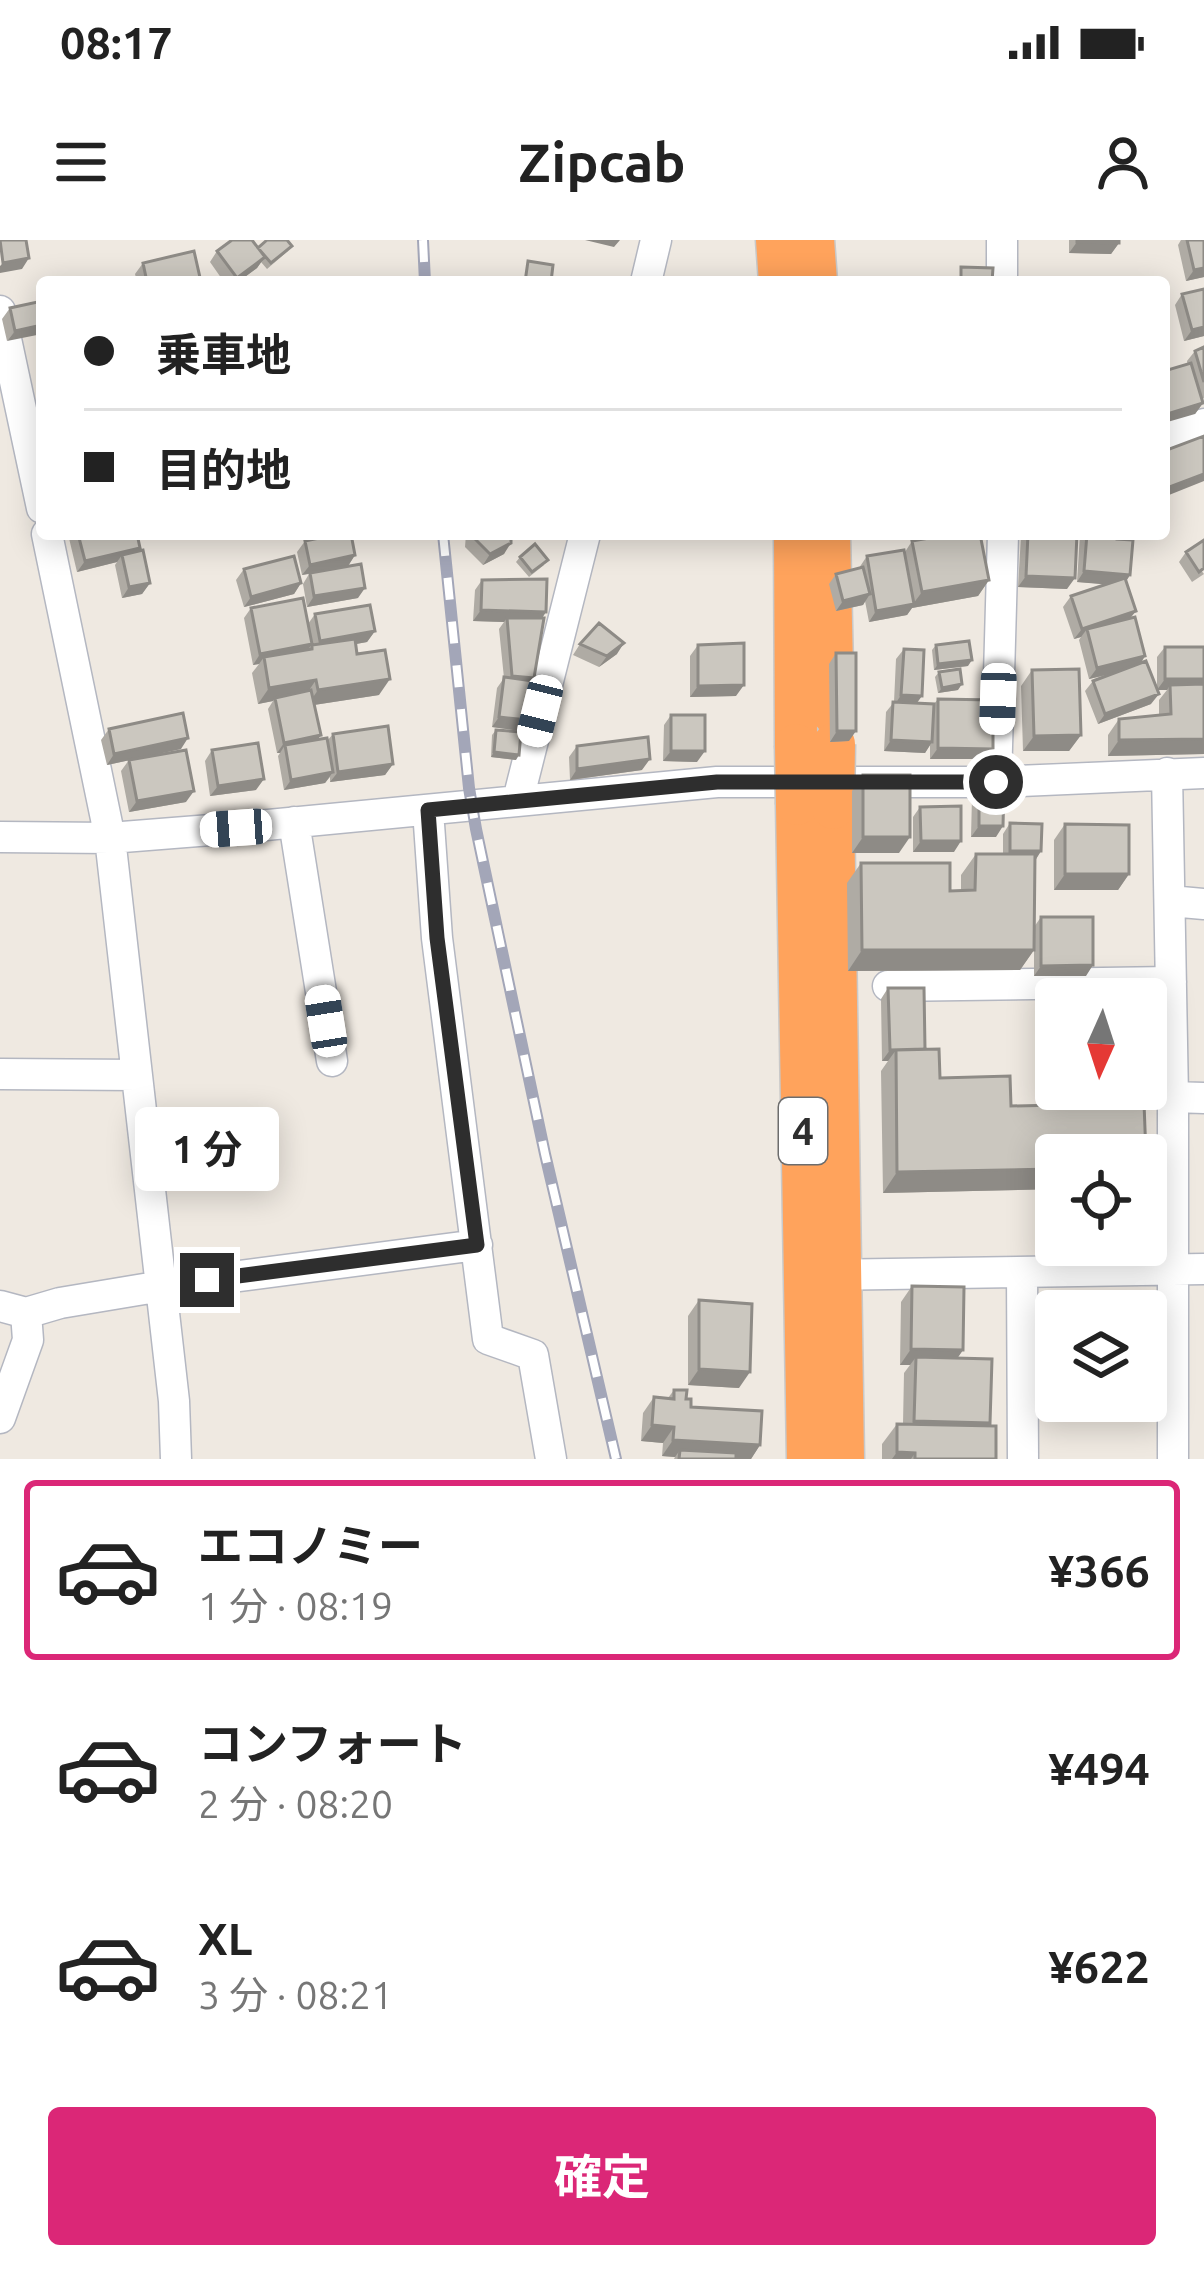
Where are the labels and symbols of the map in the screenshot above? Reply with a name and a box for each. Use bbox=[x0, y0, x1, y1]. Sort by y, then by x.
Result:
car bbox=[979, 662, 1017, 736]
car bbox=[514, 672, 566, 750]
route start bbox=[969, 755, 1023, 809]
car bbox=[199, 808, 273, 848]
north arrow bbox=[1035, 978, 1167, 1110]
car bbox=[303, 983, 349, 1059]
road number: 4 bbox=[779, 1098, 827, 1164]
callout: 1 分 bbox=[135, 1106, 279, 1190]
route end bbox=[180, 1253, 234, 1307]

